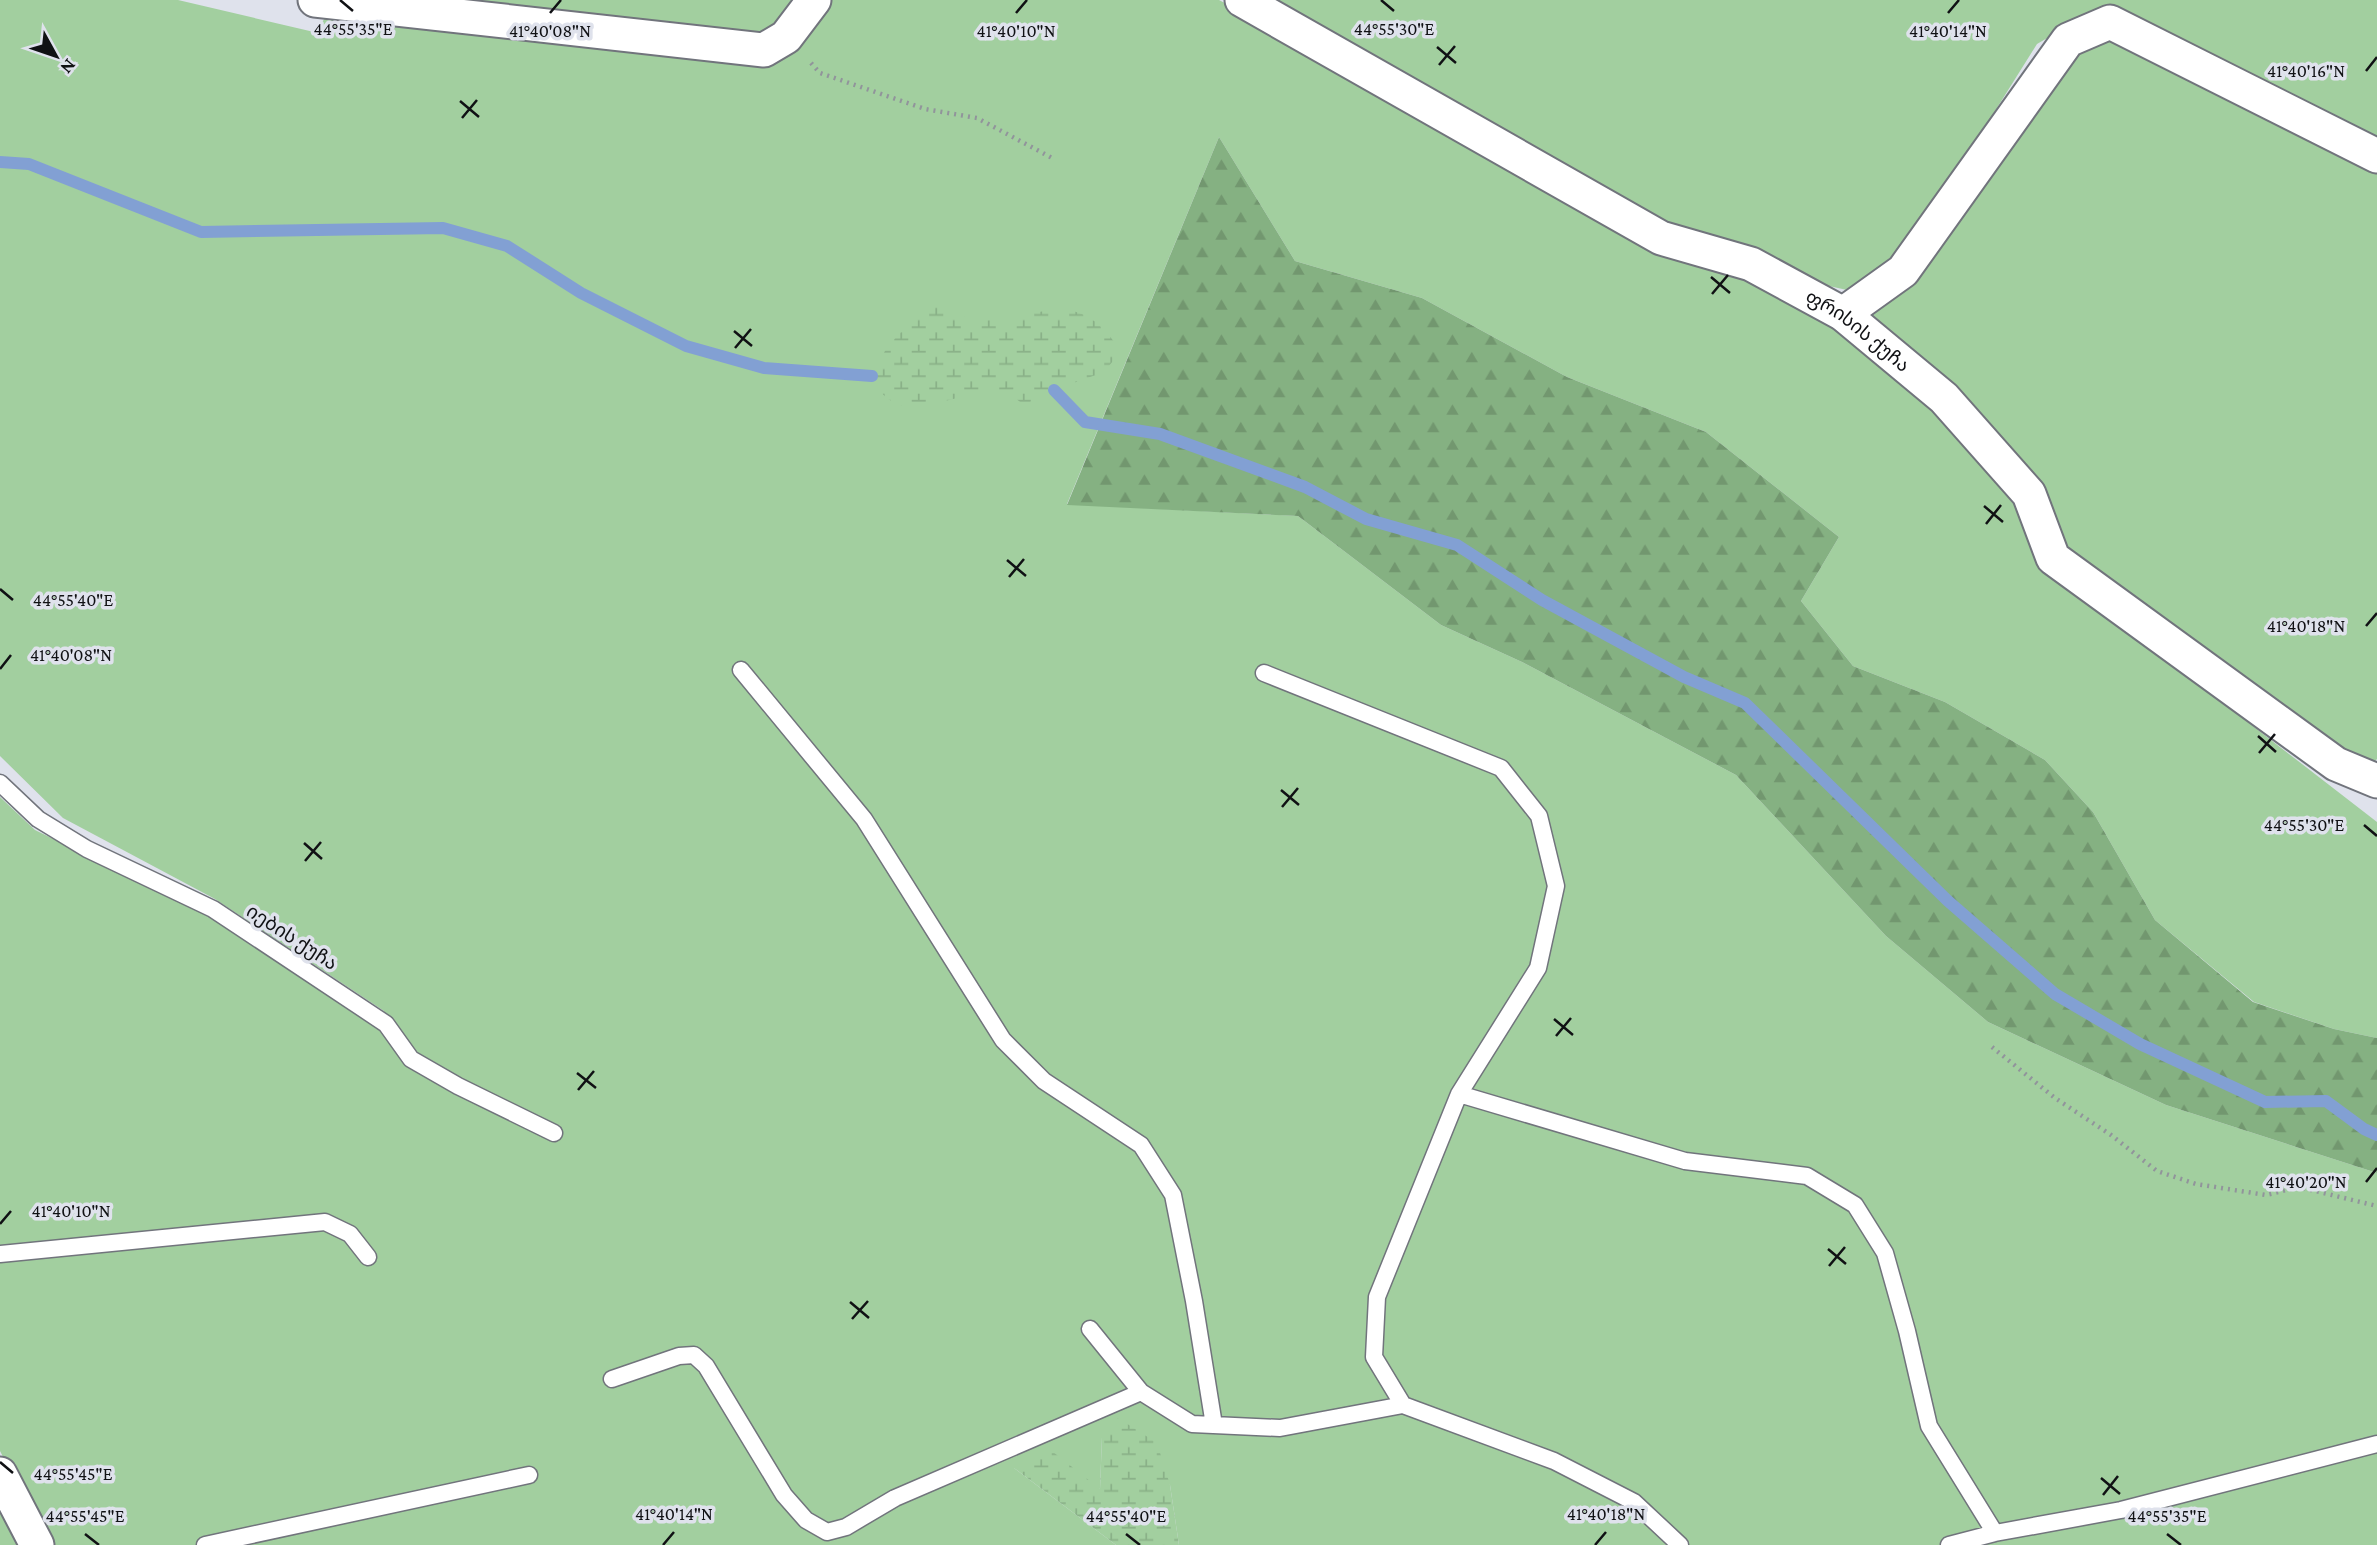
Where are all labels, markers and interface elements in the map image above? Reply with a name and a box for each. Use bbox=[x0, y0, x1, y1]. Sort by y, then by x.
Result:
text: 44°55'35"E bbox=[314, 19, 393, 39]
text: 44°55'30"E bbox=[1354, 19, 1434, 39]
north arrow bbox=[21, 21, 91, 91]
text: 41°40'08"N bbox=[509, 21, 591, 41]
text: 41°40'10"N bbox=[977, 21, 1056, 41]
text: 41°40'14"N bbox=[1909, 21, 1987, 41]
text: N bbox=[56, 55, 81, 78]
text: 41°40'16"N bbox=[2267, 61, 2345, 81]
street label: ფრისის ქუჩა bbox=[1802, 285, 1914, 376]
text: 44°55'40"E bbox=[33, 590, 113, 610]
text: 41°40'18"N bbox=[2267, 616, 2345, 636]
text: 41°40'08"N bbox=[30, 645, 112, 665]
text: 44°55'30"E bbox=[2264, 815, 2344, 835]
street label: იების ქუჩა bbox=[242, 900, 341, 975]
text: 41°40'20"N bbox=[2265, 1172, 2347, 1192]
text: 41°40'10"N bbox=[32, 1201, 111, 1221]
text: 44°55'45"E bbox=[34, 1464, 113, 1484]
text: 41°40'14"N bbox=[635, 1504, 713, 1524]
text: 41°40'18"N bbox=[1567, 1504, 1645, 1524]
text: 44°55'45"E bbox=[46, 1506, 125, 1526]
text: 44°55'40"E bbox=[1086, 1506, 1166, 1526]
text: 44°55'35"E bbox=[2128, 1506, 2207, 1526]

